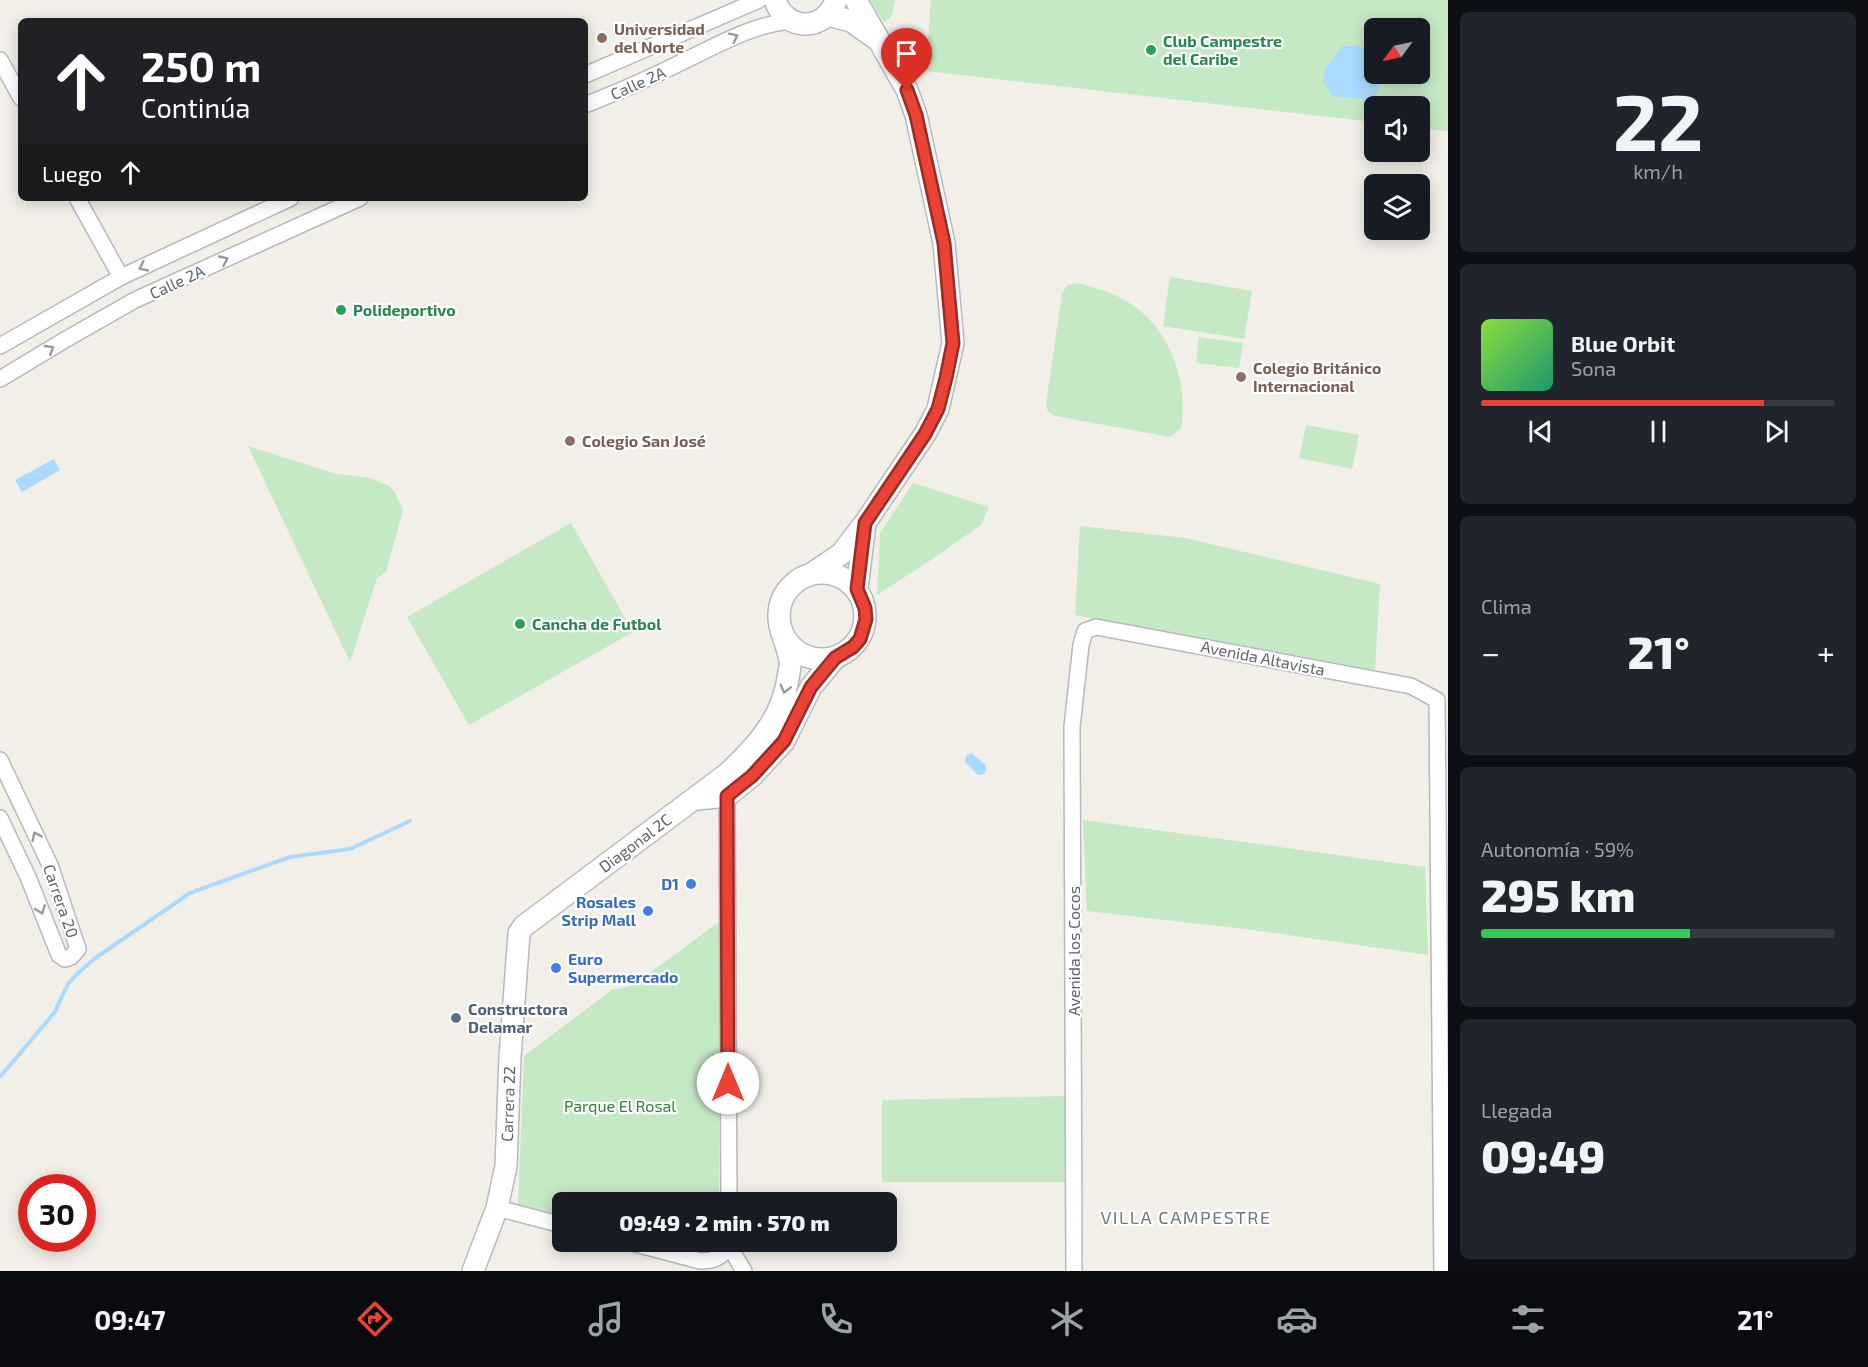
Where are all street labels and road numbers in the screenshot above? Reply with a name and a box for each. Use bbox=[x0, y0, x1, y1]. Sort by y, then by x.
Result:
street label: Calle 2A bbox=[607, 62, 668, 103]
street label: Calle 2A bbox=[146, 261, 207, 303]
street label: Avenida Altavista bbox=[1199, 636, 1327, 679]
street label: Diagonal 2C bbox=[595, 809, 675, 876]
street label: Carrera 20 bbox=[40, 862, 83, 940]
street label: Avenida los Cocos bbox=[1064, 886, 1083, 1016]
street label: Carrera 22 bbox=[497, 1066, 518, 1142]

